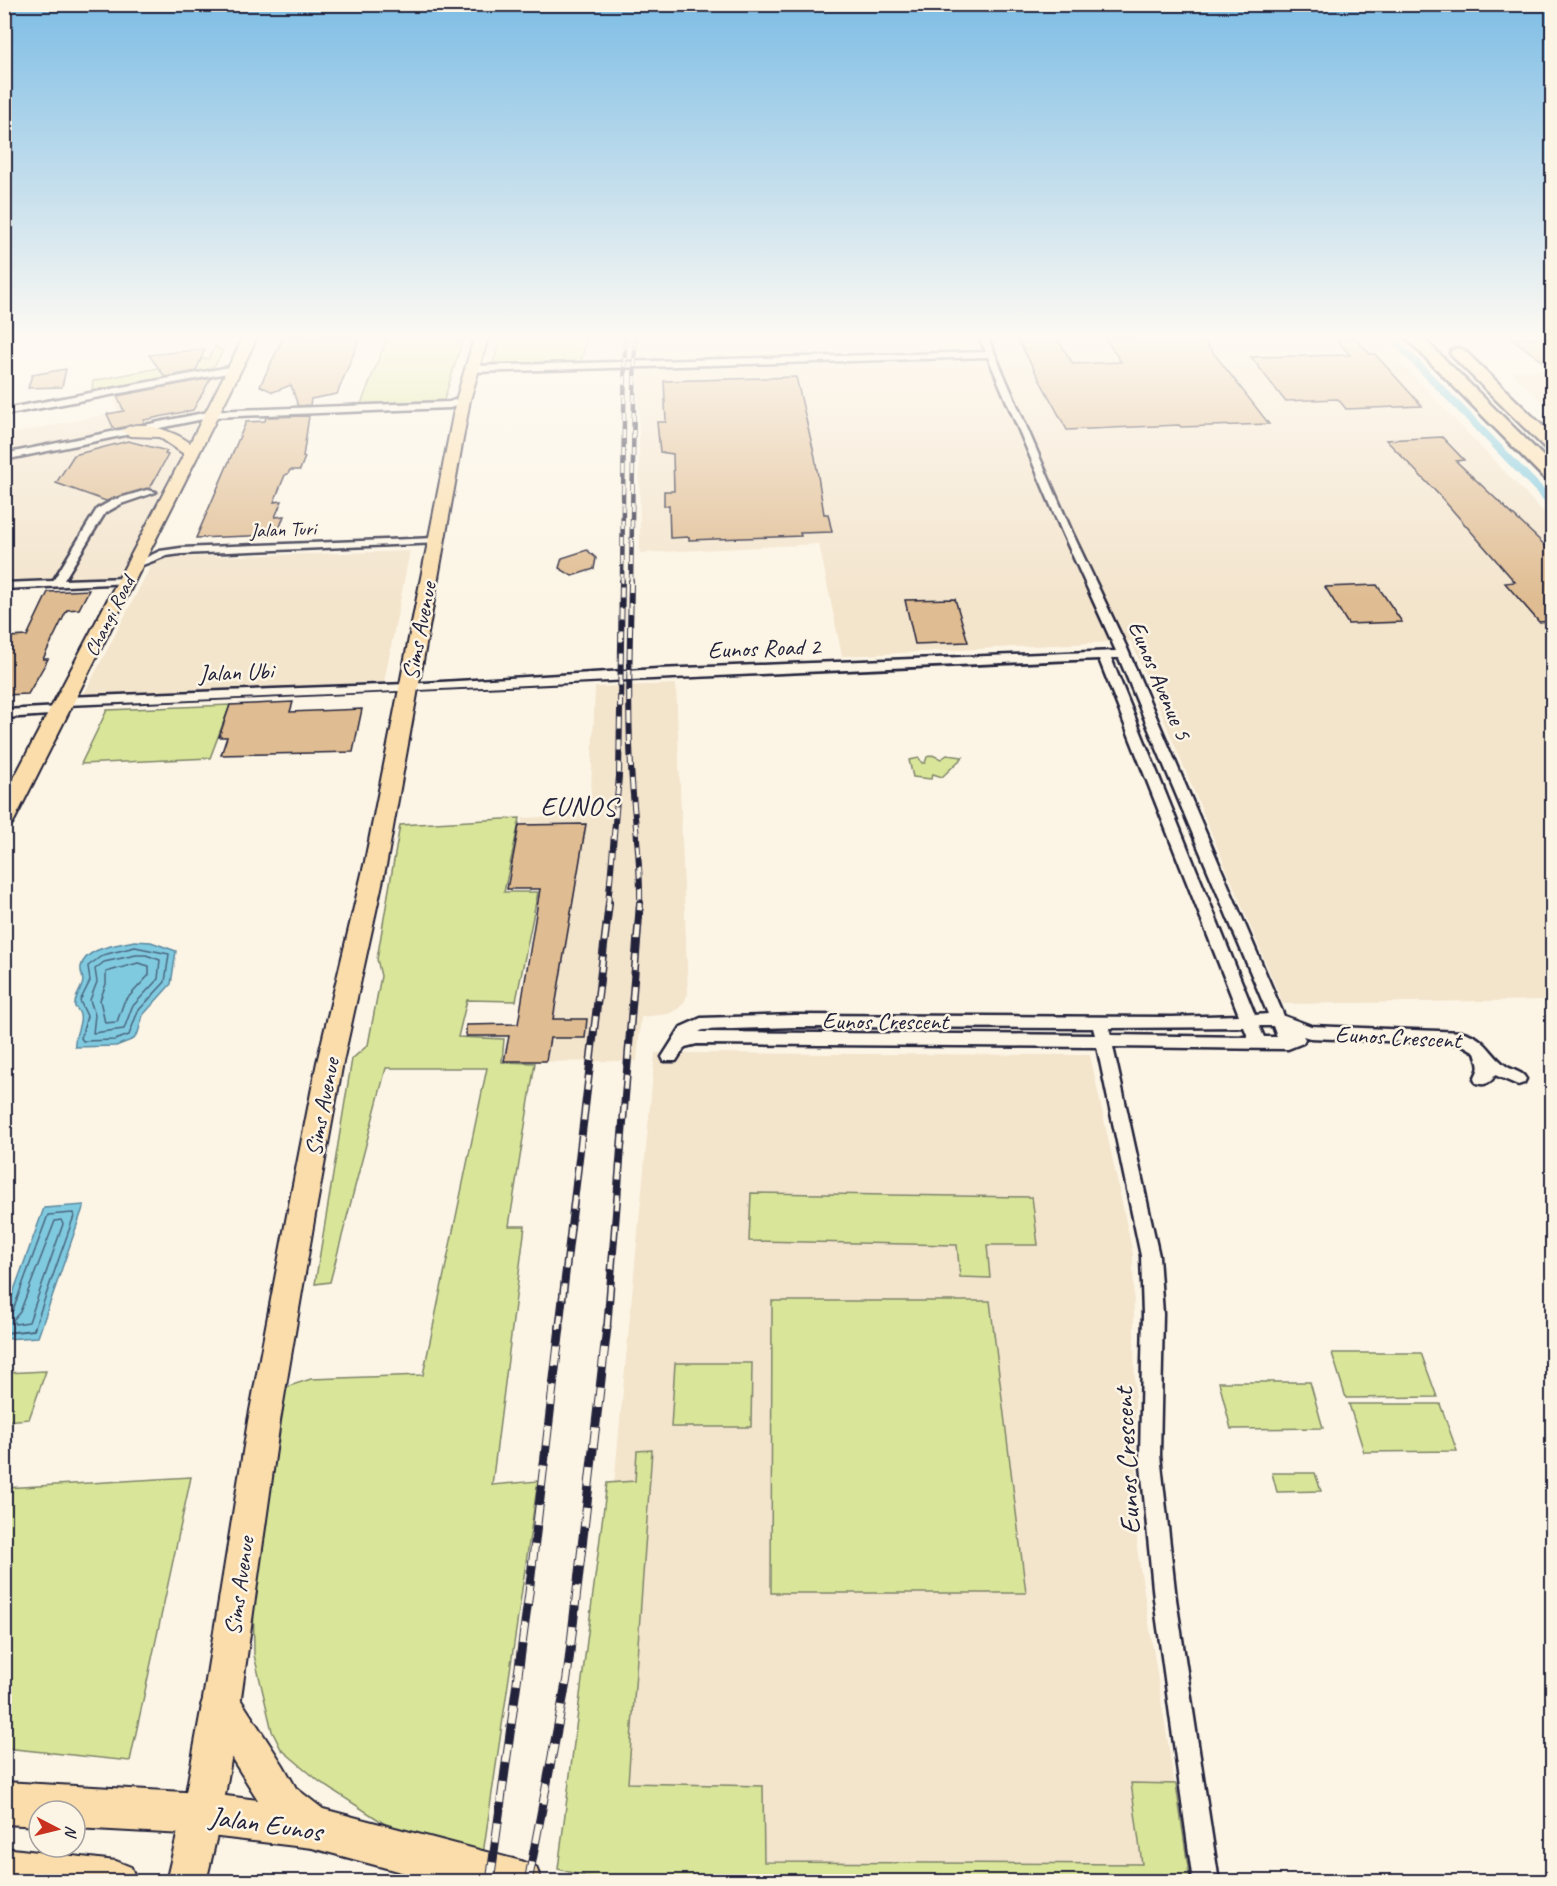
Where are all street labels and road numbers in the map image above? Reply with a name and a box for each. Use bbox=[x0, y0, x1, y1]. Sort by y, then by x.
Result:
street label: Jalan Turi bbox=[249, 516, 319, 543]
street label: Changi Road bbox=[79, 569, 142, 660]
street label: Sims Avenue bbox=[395, 577, 444, 683]
street label: Eunos Avenue 5 bbox=[1121, 616, 1199, 745]
street label: Eunos Road 2 bbox=[707, 631, 823, 665]
street label: Jalan Ubi bbox=[197, 656, 277, 688]
street label: Eunos Crescent bbox=[822, 1006, 950, 1036]
street label: Eunos Crescent bbox=[1334, 1019, 1464, 1055]
street label: Sims Avenue bbox=[298, 1053, 347, 1159]
street label: Eunos Crescent bbox=[1105, 1384, 1148, 1535]
street label: Sims Avenue bbox=[217, 1533, 261, 1637]
street label: Jalan Eunos bbox=[206, 1798, 327, 1849]

